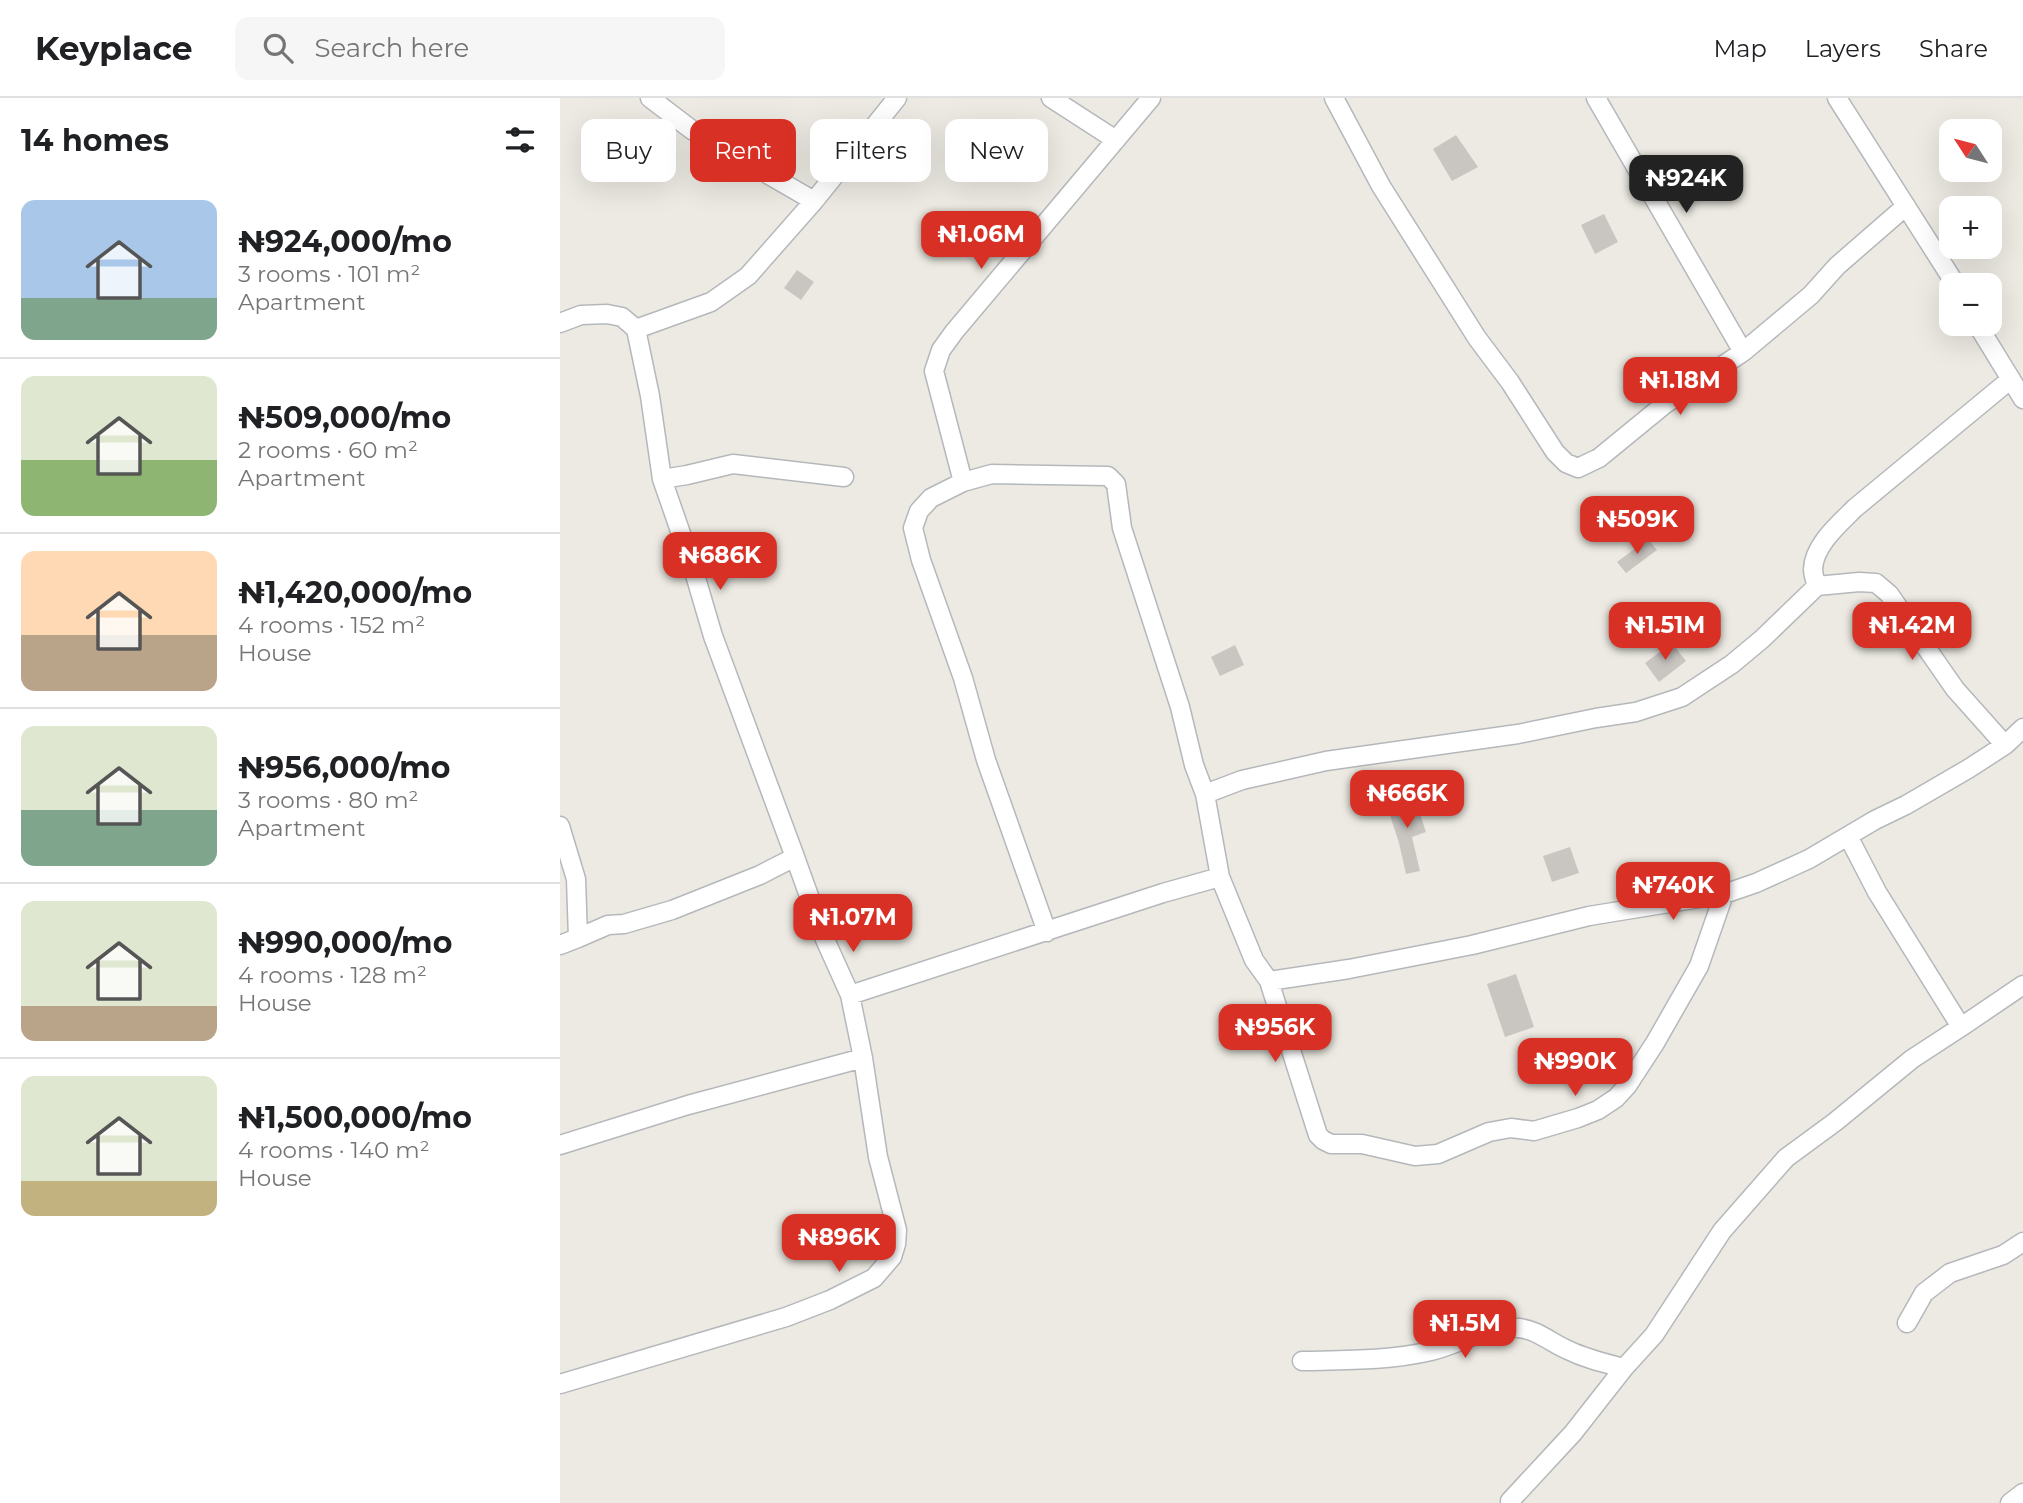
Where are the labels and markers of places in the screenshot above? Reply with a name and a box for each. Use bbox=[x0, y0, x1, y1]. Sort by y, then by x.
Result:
pin: ₦924K bbox=[1637, 156, 1735, 215]
pin: ₦1.06M bbox=[924, 212, 1038, 271]
pin: ₦1.18M bbox=[1623, 358, 1737, 417]
pin: ₦509K bbox=[1588, 496, 1686, 556]
pin: ₦686K bbox=[671, 532, 769, 592]
pin: ₦1.51M bbox=[1608, 602, 1722, 662]
pin: ₦1.42M bbox=[1855, 602, 1969, 662]
pin: ₦666K bbox=[1358, 770, 1456, 830]
pin: ₦740K bbox=[1624, 862, 1722, 922]
pin: ₦1.07M bbox=[796, 894, 910, 954]
pin: ₦956K bbox=[1226, 1004, 1324, 1064]
pin: ₦990K bbox=[1526, 1038, 1624, 1098]
pin: ₦896K bbox=[790, 1214, 888, 1274]
pin: ₦1.5M bbox=[1416, 1300, 1514, 1360]

